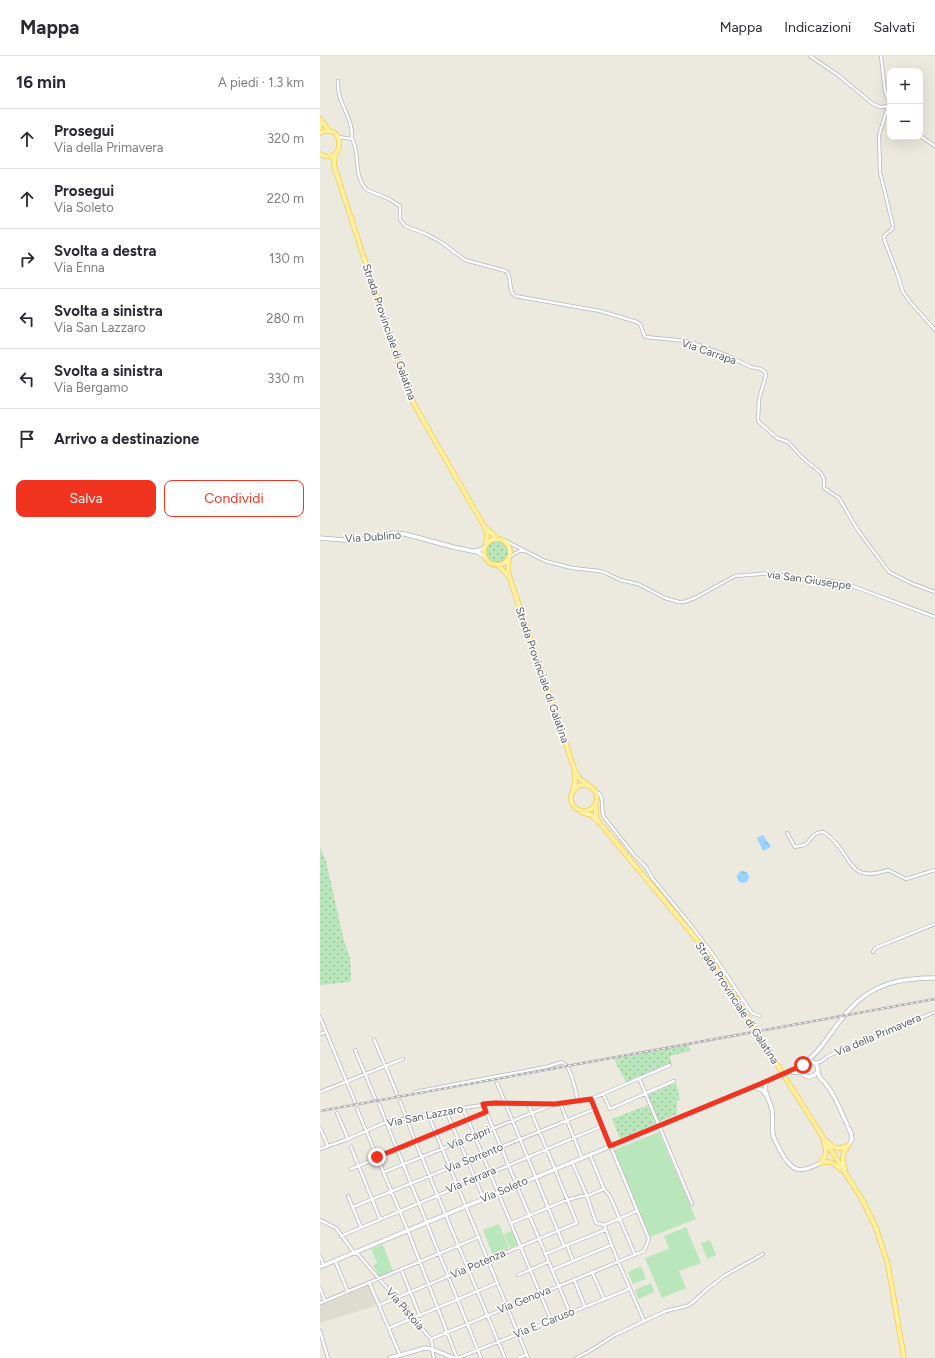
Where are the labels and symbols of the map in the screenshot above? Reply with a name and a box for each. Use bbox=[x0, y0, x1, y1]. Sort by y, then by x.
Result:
street label: Strada Provinciale di Galatina bbox=[360, 262, 418, 402]
street label: Via Carrapa bbox=[680, 337, 738, 367]
street label: Via Dublino bbox=[345, 529, 401, 545]
street label: via San Giuseppe bbox=[766, 568, 852, 592]
street label: Strada Provinciale di Galatina bbox=[513, 605, 571, 745]
street label: Strada Provinciale di Galatina bbox=[693, 939, 781, 1067]
street label: Via della Primavera bbox=[833, 1011, 923, 1059]
route start bbox=[794, 1056, 812, 1074]
street label: Via San Lazzaro bbox=[386, 1102, 464, 1130]
street label: Via Capri bbox=[446, 1124, 492, 1152]
street label: Via Sorrento bbox=[443, 1140, 505, 1176]
route end bbox=[368, 1148, 386, 1166]
street label: Via Ferrara bbox=[444, 1164, 498, 1196]
street label: Via Soleto bbox=[478, 1174, 530, 1206]
street label: Via Potenza bbox=[449, 1247, 507, 1281]
street label: Via Genova bbox=[495, 1283, 553, 1317]
street label: Via Pistoia bbox=[383, 1285, 427, 1333]
street label: Via E. Caruso bbox=[511, 1305, 577, 1341]

